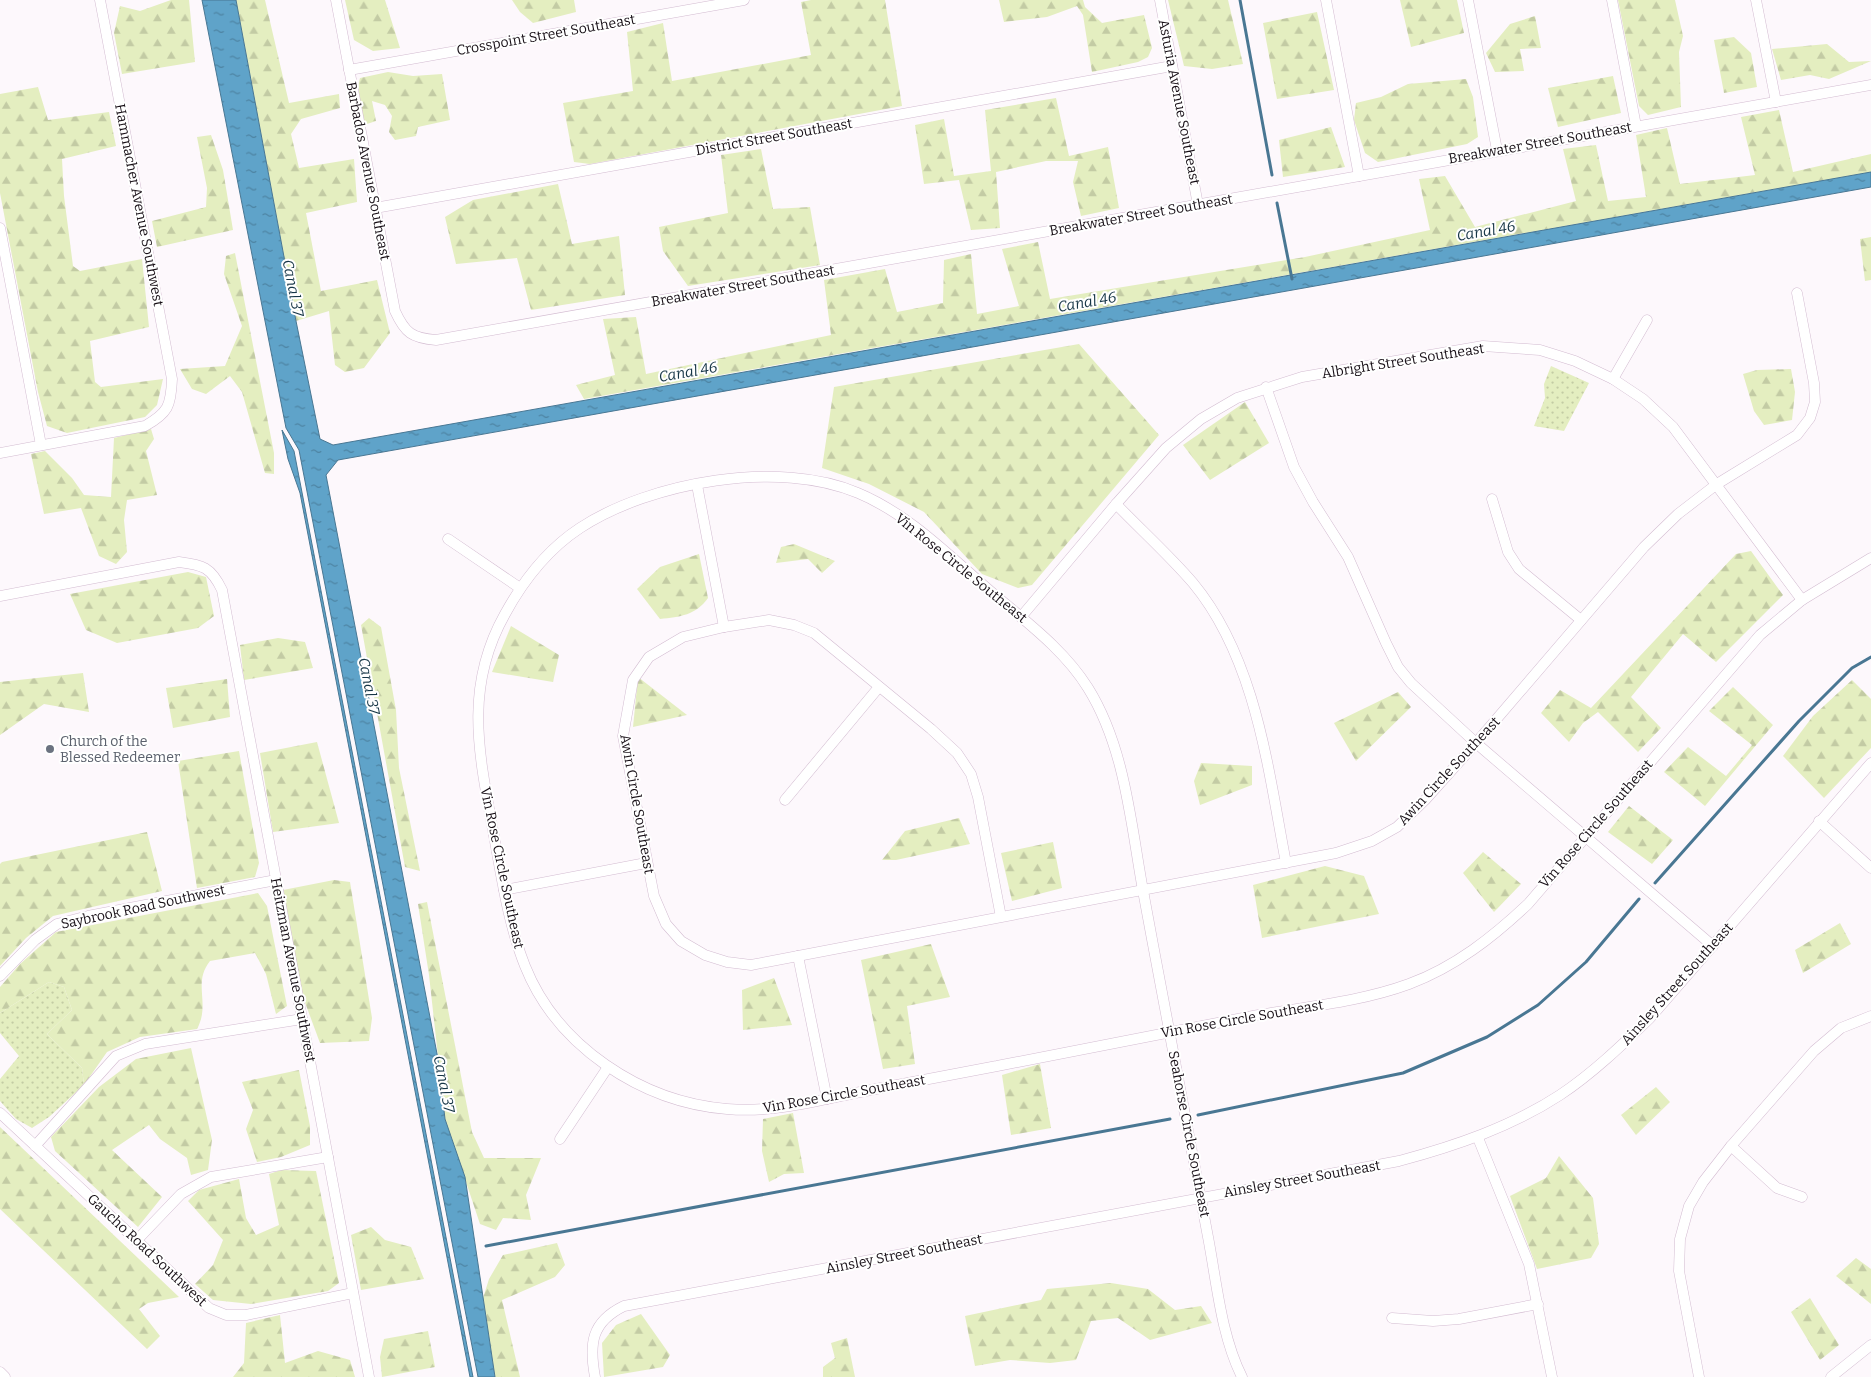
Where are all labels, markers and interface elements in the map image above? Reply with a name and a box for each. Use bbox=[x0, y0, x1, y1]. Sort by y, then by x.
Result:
street label: Crosspoint Street Southeast bbox=[455, 11, 637, 59]
street label: Asturia Avenue Southeast bbox=[1155, 18, 1203, 186]
street label: Barbados Avenue Southeast bbox=[342, 80, 394, 262]
street label: Hammacher Avenue Southwest bbox=[111, 102, 167, 308]
street label: District Street Southeast bbox=[694, 115, 854, 159]
street label: Breakwater Street Southeast bbox=[1447, 119, 1633, 167]
street label: Breakwater Street Southeast bbox=[1048, 191, 1234, 239]
water label: Canal 46 bbox=[1455, 217, 1517, 245]
water label: Canal 37 bbox=[279, 258, 308, 320]
street label: Breakwater Street Southeast bbox=[650, 262, 836, 310]
water label: Canal 46 bbox=[1056, 288, 1118, 316]
street label: Albright Street Southeast bbox=[1321, 340, 1485, 382]
water label: Canal 46 bbox=[657, 358, 719, 386]
street label: Vin Rose Circle Southeast bbox=[892, 510, 1030, 626]
water label: Canal 37 bbox=[355, 656, 384, 718]
street label: Awin Circle Southeast bbox=[1394, 713, 1504, 829]
place label: Church of the Blessed Redeemer bbox=[60, 733, 180, 766]
street label: Awin Circle Southeast bbox=[616, 733, 658, 875]
marker: Church of the Blessed Redeemer bbox=[44, 743, 56, 755]
street label: Vin Rose Circle Southeast bbox=[1536, 756, 1656, 892]
street label: Vin Rose Circle Southeast bbox=[477, 786, 527, 950]
street label: Heitzman Avenue Southwest bbox=[267, 876, 319, 1064]
street label: Saybrook Road Southwest bbox=[59, 881, 227, 933]
street label: Ainsley Street Southeast bbox=[1618, 919, 1736, 1049]
street label: Vin Rose Circle Southeast bbox=[1159, 996, 1325, 1042]
street label: Seahorse Circle Southeast bbox=[1165, 1049, 1213, 1219]
water label: Canal 37 bbox=[430, 1054, 459, 1116]
street label: Vin Rose Circle Southeast bbox=[761, 1071, 927, 1117]
street label: Ainsley Street Southeast bbox=[1222, 1157, 1382, 1201]
street label: Gaucho Road Southwest bbox=[84, 1190, 210, 1310]
street label: Ainsley Street Southeast bbox=[824, 1230, 984, 1278]

